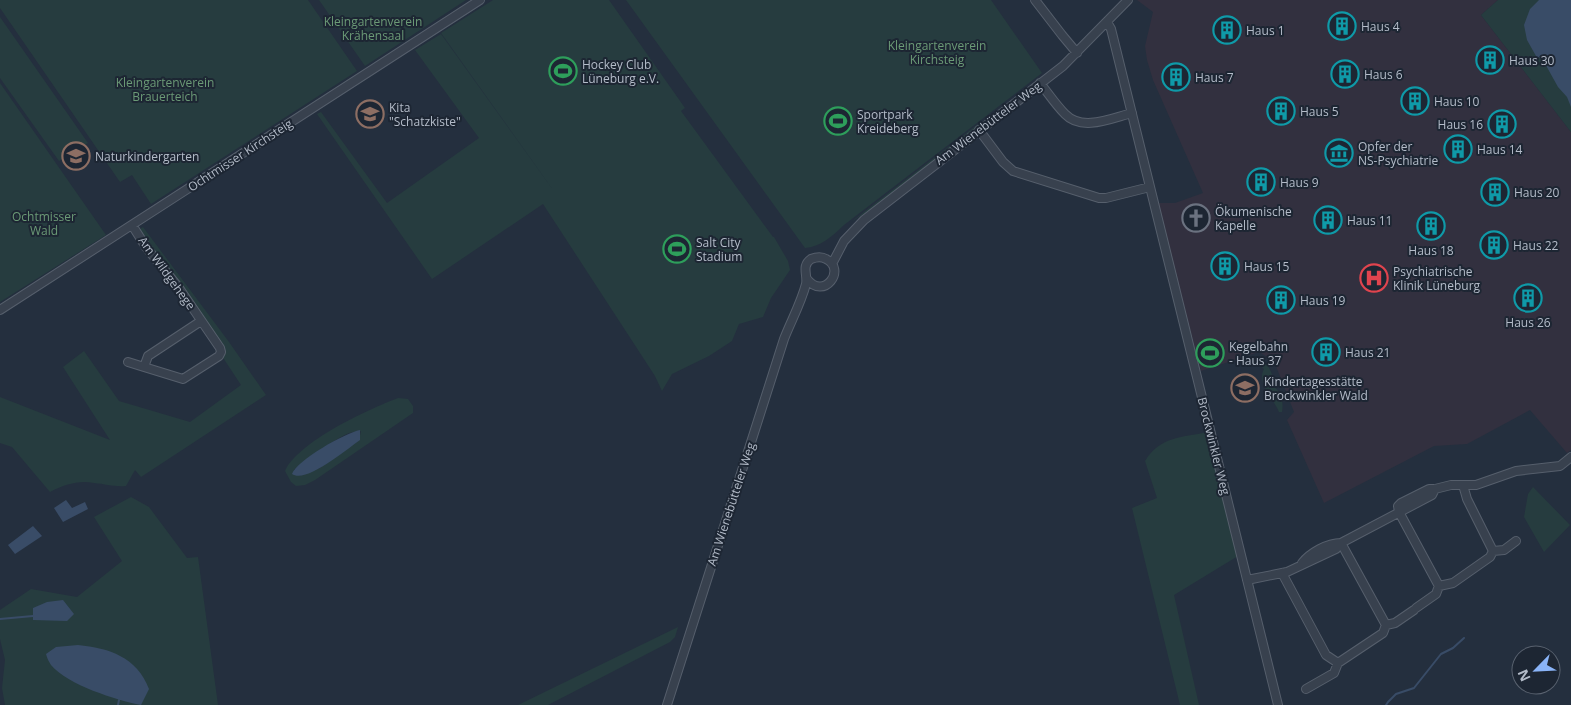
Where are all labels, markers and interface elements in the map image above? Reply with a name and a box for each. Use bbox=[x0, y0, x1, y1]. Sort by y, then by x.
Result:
building icon: Haus 4 bbox=[1327, 11, 1357, 41]
park label: Kleingartenverein Krähensaal bbox=[324, 13, 422, 44]
building icon: Haus 1 bbox=[1212, 15, 1242, 45]
place label: Haus 4 bbox=[1361, 18, 1400, 35]
place label: Haus 1 bbox=[1246, 22, 1285, 39]
park label: Kleingartenverein Kirchsteig bbox=[888, 37, 986, 68]
building icon: Haus 30 bbox=[1475, 45, 1505, 75]
place label: Haus 30 bbox=[1509, 52, 1555, 69]
sports icon: Hockey Club Lüneburg e.V. bbox=[548, 56, 578, 86]
place label: Hockey Club Lüneburg e.V. bbox=[582, 56, 659, 87]
building icon: Haus 6 bbox=[1330, 59, 1360, 89]
building icon: Haus 7 bbox=[1161, 62, 1191, 92]
place label: Haus 6 bbox=[1364, 66, 1403, 83]
place label: Haus 7 bbox=[1195, 69, 1234, 86]
park label: Kleingartenverein Brauerteich bbox=[116, 74, 214, 105]
street label: Am Wienebütteler Weg bbox=[931, 77, 1045, 169]
building icon: Haus 10 bbox=[1400, 86, 1430, 116]
place label: Haus 10 bbox=[1434, 93, 1480, 110]
building icon: Haus 5 bbox=[1266, 96, 1296, 126]
school or university icon: Kita "Schatzkiste" bbox=[355, 99, 385, 129]
place label: Kita "Schatzkiste" bbox=[389, 99, 461, 130]
place label: Haus 5 bbox=[1300, 103, 1339, 120]
sports icon: Sportpark Kreideberg bbox=[823, 106, 853, 136]
place label: Sportpark Kreideberg bbox=[857, 106, 919, 137]
building icon: Haus 16 bbox=[1487, 109, 1517, 139]
street label: Ochtmisser Kirchsteig bbox=[184, 114, 296, 195]
place label: Haus 16 bbox=[1438, 116, 1483, 133]
building icon: Haus 14 bbox=[1443, 134, 1473, 164]
museum icon: Opfer der NS-Psychiatrie bbox=[1324, 138, 1354, 168]
place label: Opfer der NS-Psychiatrie bbox=[1358, 138, 1438, 169]
school or university icon: Naturkindergarten bbox=[61, 141, 91, 171]
place label: Haus 14 bbox=[1477, 141, 1523, 158]
place label: Naturkindergarten bbox=[95, 148, 199, 165]
building icon: Haus 9 bbox=[1246, 167, 1276, 197]
place label: Haus 9 bbox=[1280, 174, 1319, 191]
building icon: Haus 20 bbox=[1480, 177, 1510, 207]
place label: Haus 20 bbox=[1514, 184, 1560, 201]
church icon: Ökumenische Kapelle bbox=[1181, 203, 1211, 233]
place label: Ökumenische Kapelle bbox=[1215, 203, 1292, 234]
building icon: Haus 11 bbox=[1313, 205, 1343, 235]
park label: Ochtmisser Wald bbox=[12, 208, 76, 239]
building icon: Haus 18 bbox=[1416, 211, 1446, 241]
place label: Haus 11 bbox=[1347, 212, 1392, 229]
building icon: Haus 22 bbox=[1479, 230, 1509, 260]
street label: Am Wildgehege bbox=[135, 233, 200, 313]
sports icon: Salt City Stadium bbox=[662, 234, 692, 264]
place label: Salt City Stadium bbox=[696, 234, 742, 265]
place label: Haus 22 bbox=[1513, 237, 1559, 254]
place label: Haus 18 bbox=[1408, 242, 1454, 259]
building icon: Haus 15 bbox=[1210, 251, 1240, 281]
place label: Haus 15 bbox=[1244, 258, 1290, 275]
hospital icon: Psychiatrische Klinik Lüneburg bbox=[1359, 263, 1389, 293]
place label: Psychiatrische Klinik Lüneburg bbox=[1393, 263, 1481, 294]
building icon: Haus 26 bbox=[1513, 283, 1543, 313]
building icon: Haus 19 bbox=[1266, 285, 1296, 315]
place label: Haus 19 bbox=[1300, 292, 1346, 309]
place label: Haus 26 bbox=[1505, 314, 1551, 331]
building icon: Haus 21 bbox=[1311, 337, 1341, 367]
sports icon: Kegelbahn - Haus 37 bbox=[1195, 338, 1225, 368]
place label: Kegelbahn - Haus 37 bbox=[1229, 338, 1288, 369]
place label: Haus 21 bbox=[1345, 344, 1390, 361]
school or university icon: Kindertagesstätte Brockwinkler Wald bbox=[1230, 373, 1260, 403]
place label: Kindertagesstätte Brockwinkler Wald bbox=[1264, 373, 1368, 404]
street label: Brockwinkler Weg bbox=[1194, 395, 1234, 497]
street label: Am Wienebütteler Weg bbox=[703, 440, 759, 568]
north arrow bbox=[1511, 645, 1561, 695]
text: N bbox=[1513, 666, 1535, 685]

